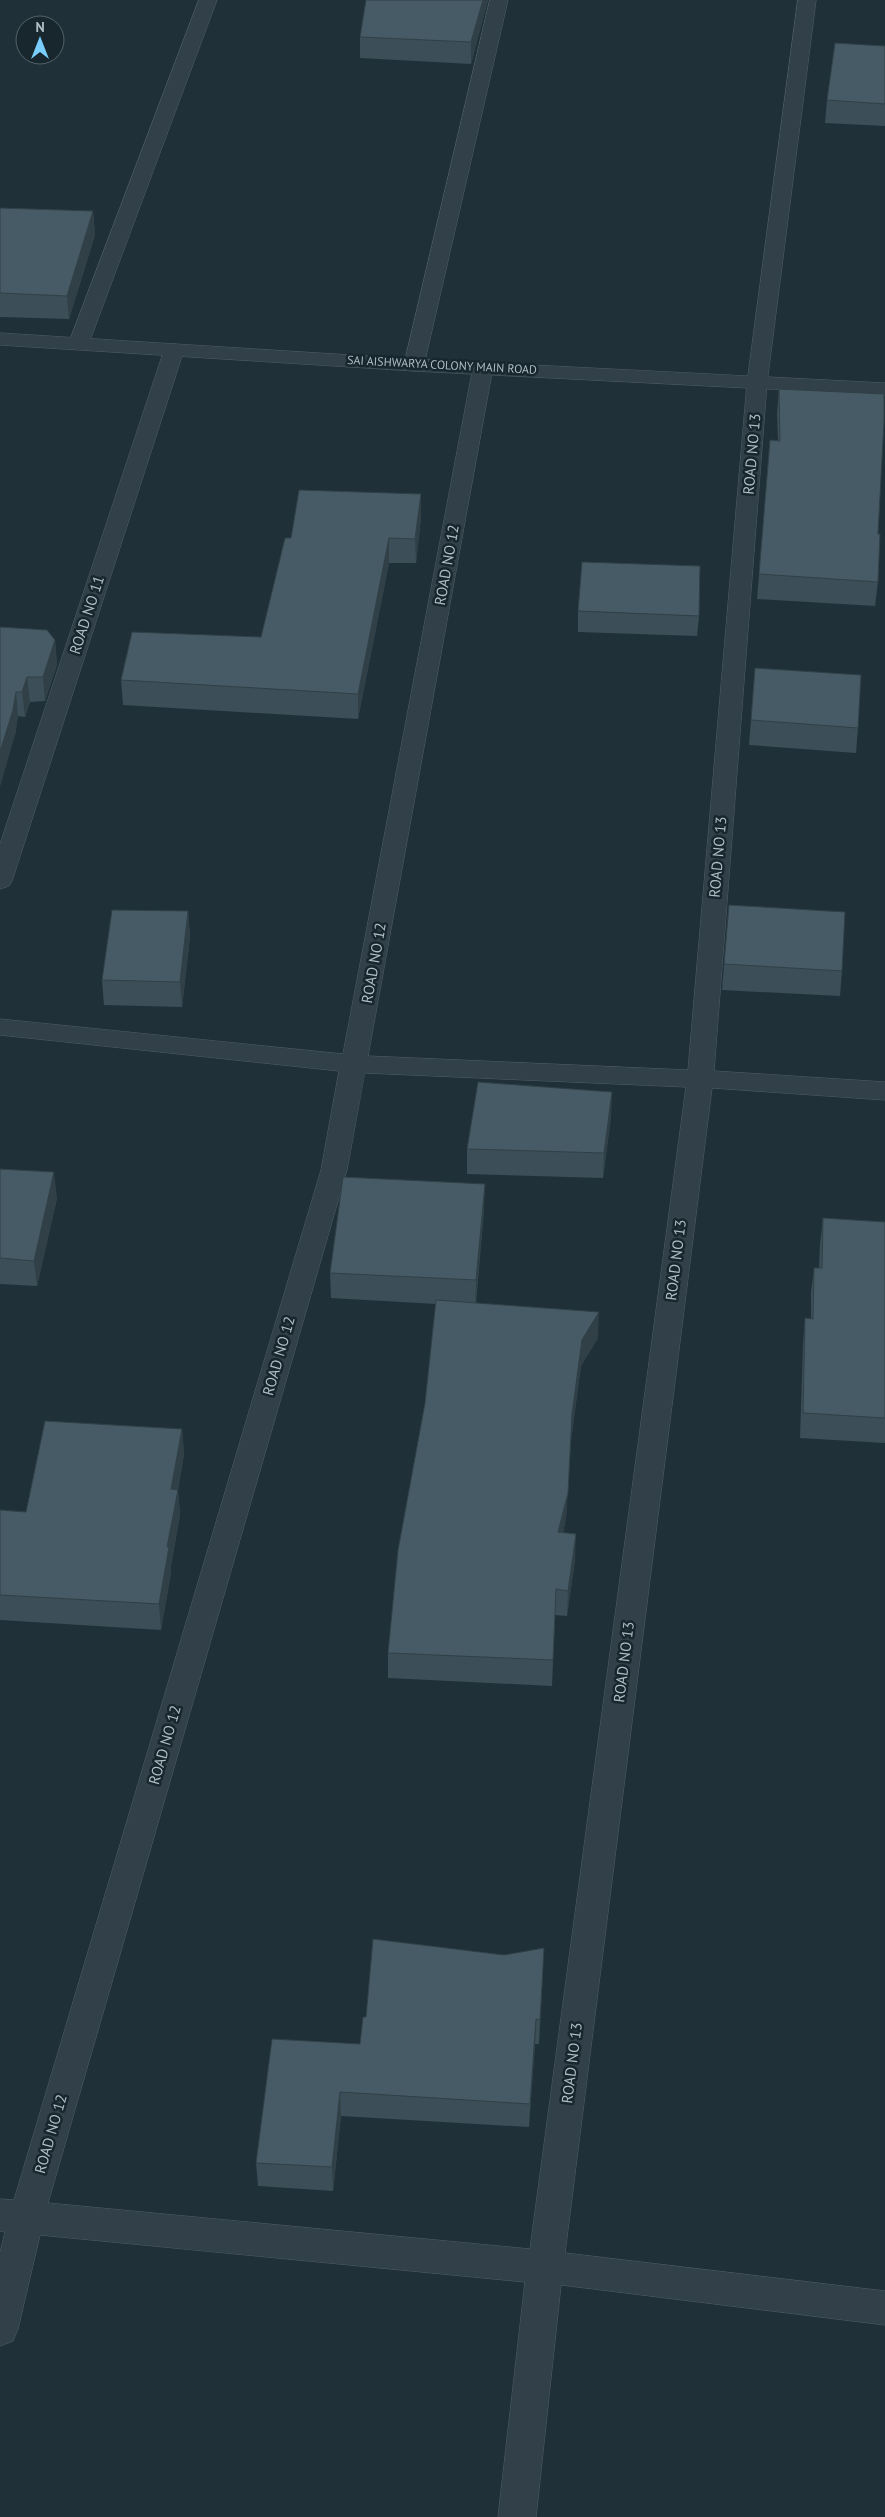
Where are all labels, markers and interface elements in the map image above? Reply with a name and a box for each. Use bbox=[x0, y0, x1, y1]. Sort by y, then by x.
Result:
north arrow bbox=[15, 15, 65, 65]
text: N bbox=[35, 18, 45, 36]
street label: SAI AISHWARYA COLONY MAIN ROAD bbox=[347, 352, 537, 377]
street label: ROAD NO 13 bbox=[738, 413, 765, 495]
street label: ROAD NO 12 bbox=[430, 523, 463, 607]
street label: ROAD NO 11 bbox=[65, 573, 108, 657]
street label: ROAD NO 13 bbox=[704, 816, 731, 898]
street label: ROAD NO 12 bbox=[357, 921, 390, 1005]
street label: ROAD NO 13 bbox=[661, 1218, 690, 1302]
street label: ROAD NO 12 bbox=[258, 1314, 299, 1398]
street label: ROAD NO 13 bbox=[609, 1620, 638, 1704]
street label: ROAD NO 12 bbox=[144, 1703, 185, 1787]
street label: ROAD NO 13 bbox=[557, 2021, 586, 2105]
street label: ROAD NO 12 bbox=[30, 2092, 71, 2176]

